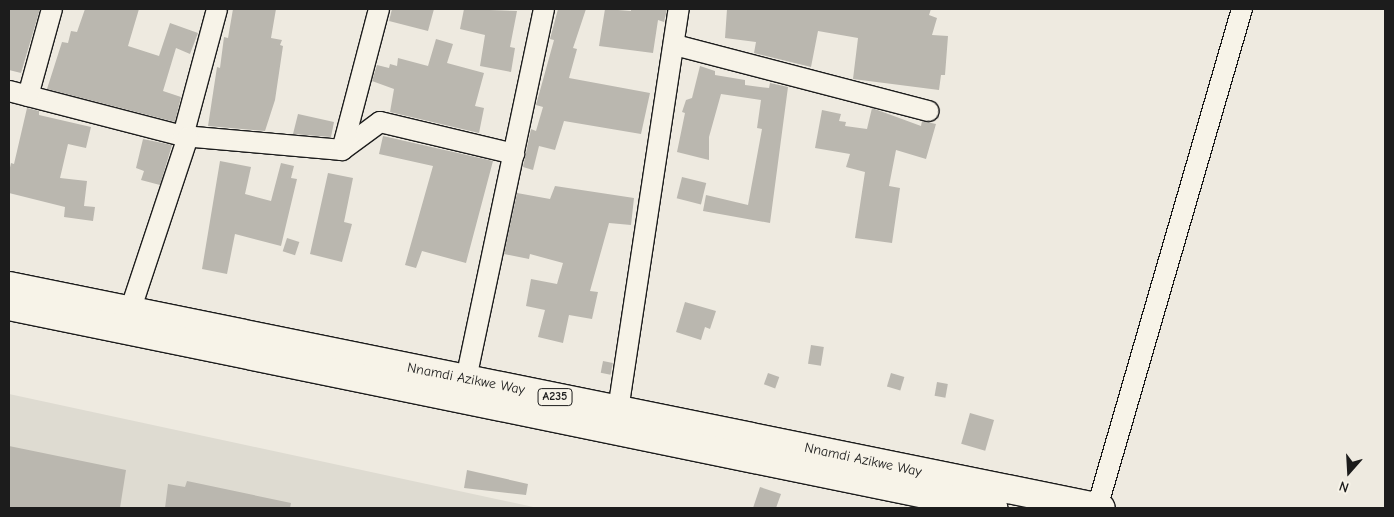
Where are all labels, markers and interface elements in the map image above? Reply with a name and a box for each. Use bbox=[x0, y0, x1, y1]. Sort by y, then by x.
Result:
street label: Nnamdi Azikwe Way bbox=[406, 359, 526, 399]
road number: A235 bbox=[538, 388, 572, 407]
street label: Nnamdi Azikwe Way bbox=[803, 439, 923, 481]
north arrow bbox=[1324, 447, 1374, 497]
text: N bbox=[1337, 477, 1351, 496]

